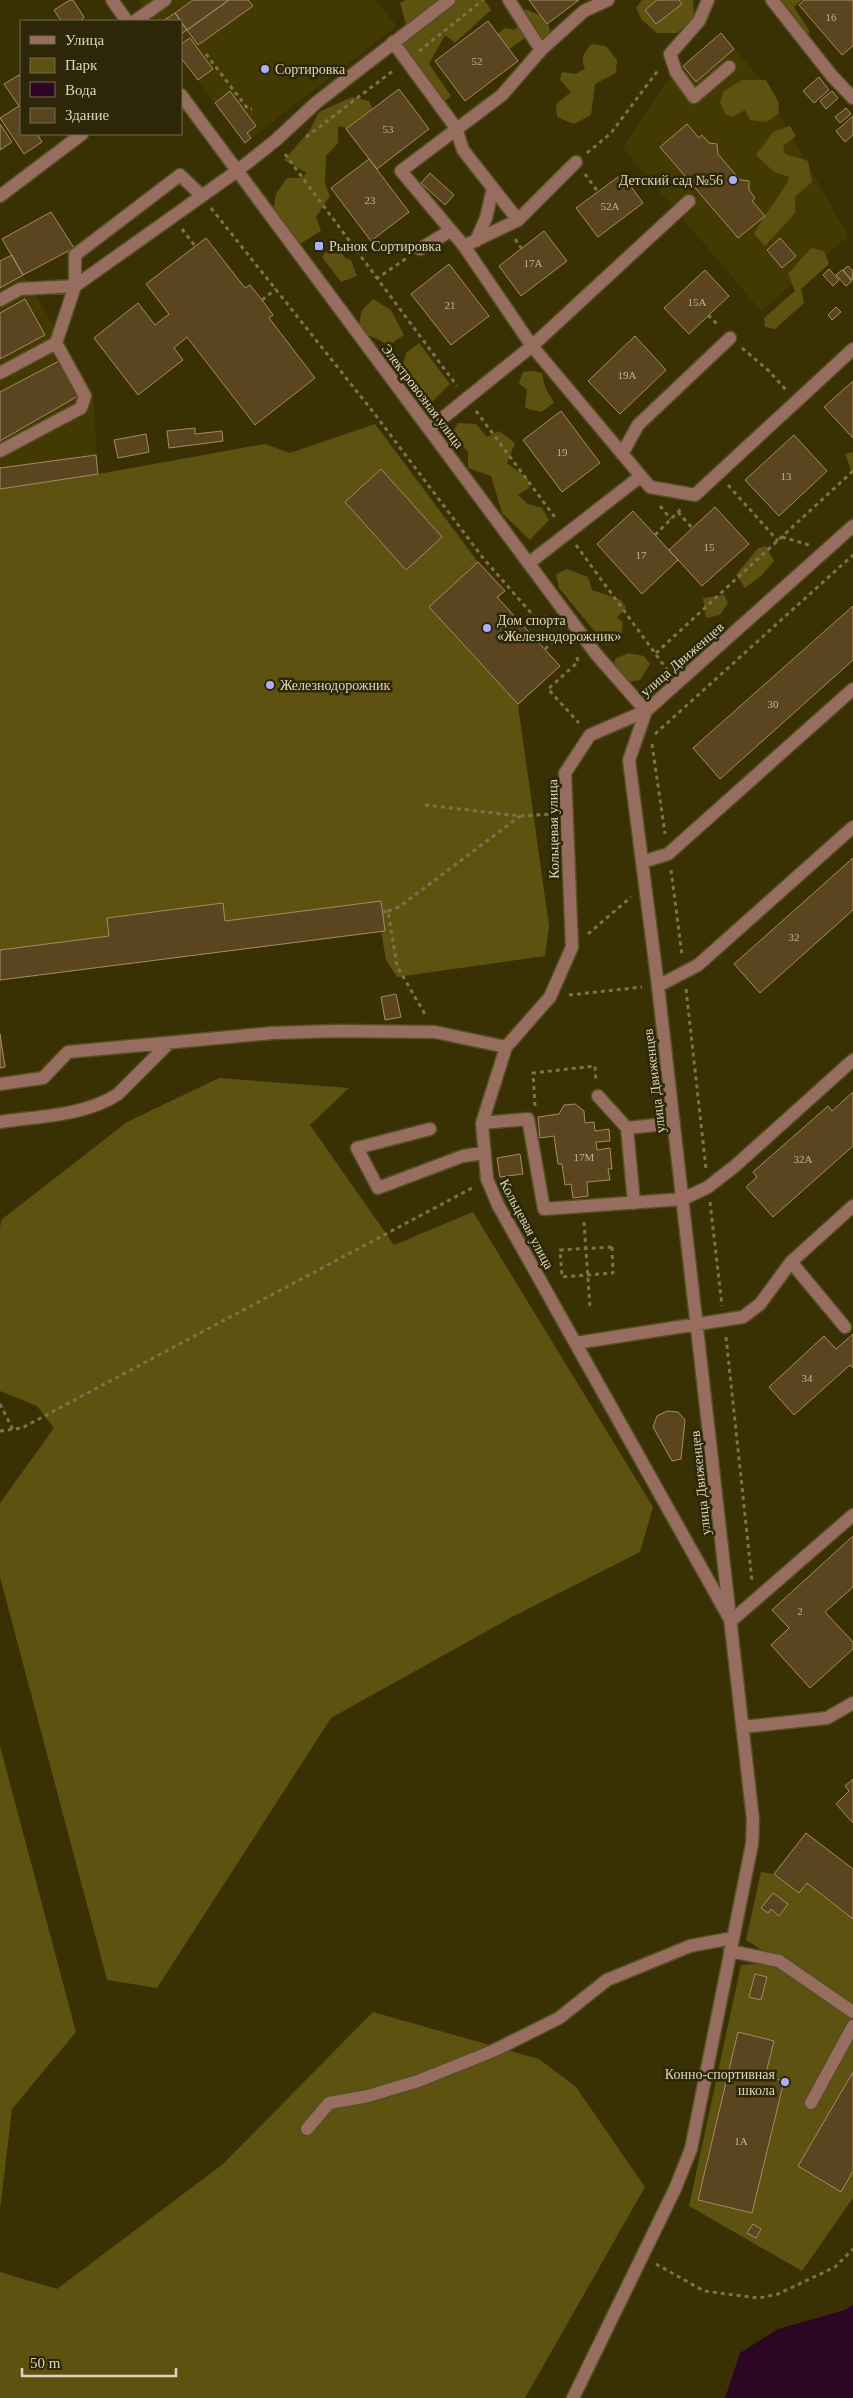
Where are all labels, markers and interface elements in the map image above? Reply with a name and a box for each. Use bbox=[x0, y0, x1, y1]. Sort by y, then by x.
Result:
house number: 16 bbox=[826, 11, 837, 23]
legend bbox=[20, 20, 182, 135]
text: Улица bbox=[65, 32, 104, 48]
house number: 52 bbox=[472, 55, 483, 67]
text: Парк bbox=[65, 57, 98, 73]
place label: Сортировка bbox=[275, 62, 346, 77]
marker: Сортировка bbox=[259, 63, 271, 75]
text: Вода bbox=[65, 82, 97, 98]
text: Здание bbox=[65, 107, 109, 123]
house number: 53 bbox=[383, 123, 394, 135]
place label: Детский сад №56 bbox=[619, 173, 723, 188]
marker: Детский сад №56 bbox=[727, 174, 739, 186]
house number: 23 bbox=[365, 194, 376, 206]
house number: 52А bbox=[601, 200, 620, 212]
place label: Рынок Сортировка bbox=[329, 239, 442, 254]
marker: Рынок Сортировка bbox=[313, 240, 325, 252]
house number: 17А bbox=[524, 257, 543, 269]
house number: 15А bbox=[688, 296, 707, 308]
house number: 21 bbox=[445, 299, 456, 311]
street label: Электровозная улица bbox=[379, 341, 467, 452]
house number: 19А bbox=[618, 369, 637, 381]
house number: 19 bbox=[557, 446, 568, 458]
house number: 13 bbox=[781, 470, 792, 482]
house number: 15 bbox=[704, 541, 715, 553]
house number: 17 bbox=[636, 549, 647, 561]
place label: Дом спорта «Железнодорожник» bbox=[497, 613, 621, 644]
street label: улица Движенцев bbox=[638, 619, 727, 700]
marker: Дом спорта «Железнодорожник» bbox=[481, 622, 493, 634]
place label: Железнодорожник bbox=[280, 678, 390, 693]
marker: Железнодорожник bbox=[264, 679, 276, 691]
house number: 30 bbox=[768, 698, 779, 710]
street label: Кольцевая улица bbox=[545, 778, 562, 879]
house number: 32 bbox=[789, 931, 800, 943]
street label: улица Движенцев bbox=[641, 1027, 668, 1134]
house number: 17М bbox=[574, 1151, 595, 1163]
house number: 32А bbox=[794, 1153, 813, 1165]
street label: Кольцевая улица bbox=[497, 1177, 557, 1272]
house number: 34 bbox=[802, 1372, 813, 1384]
street label: улица Движенцев bbox=[687, 1429, 713, 1536]
house number: 2 bbox=[797, 1605, 803, 1617]
place label: Конно-спортивная школа bbox=[665, 2067, 776, 2098]
marker: Конно-спортивная школа bbox=[779, 2076, 791, 2088]
house number: 1А bbox=[734, 2135, 748, 2147]
scale bar bbox=[22, 2346, 176, 2378]
text: 50 m bbox=[30, 2355, 61, 2371]

